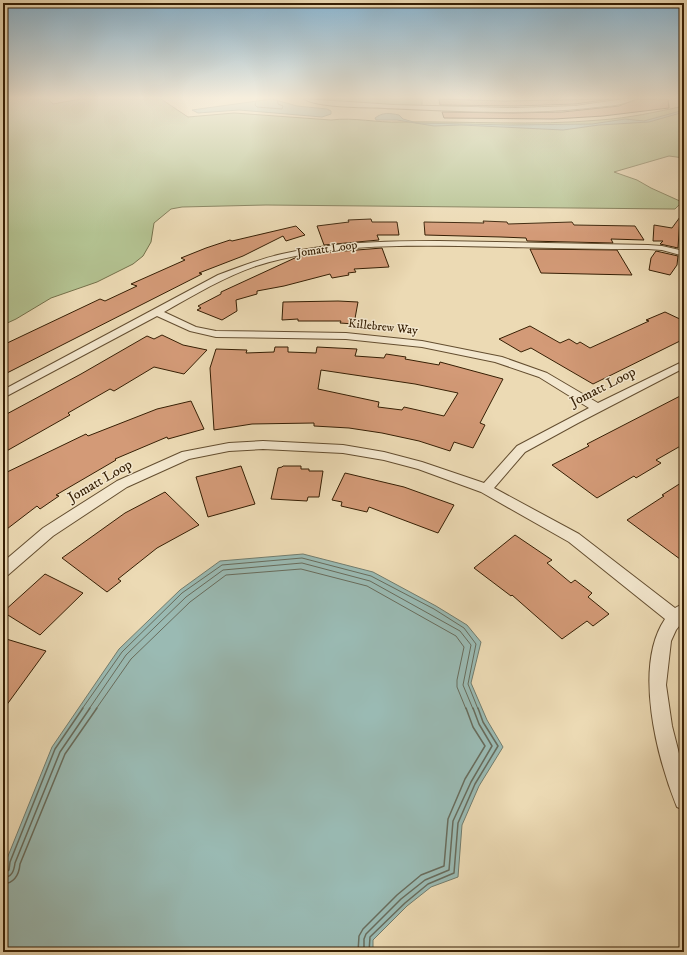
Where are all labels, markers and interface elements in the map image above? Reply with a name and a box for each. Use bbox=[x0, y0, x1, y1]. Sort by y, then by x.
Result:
street label: Jomatt Loop bbox=[295, 237, 358, 261]
street label: Killebrew Way bbox=[347, 316, 419, 338]
street label: Jomatt Loop bbox=[565, 363, 639, 412]
street label: Jomatt Loop bbox=[63, 455, 135, 508]

